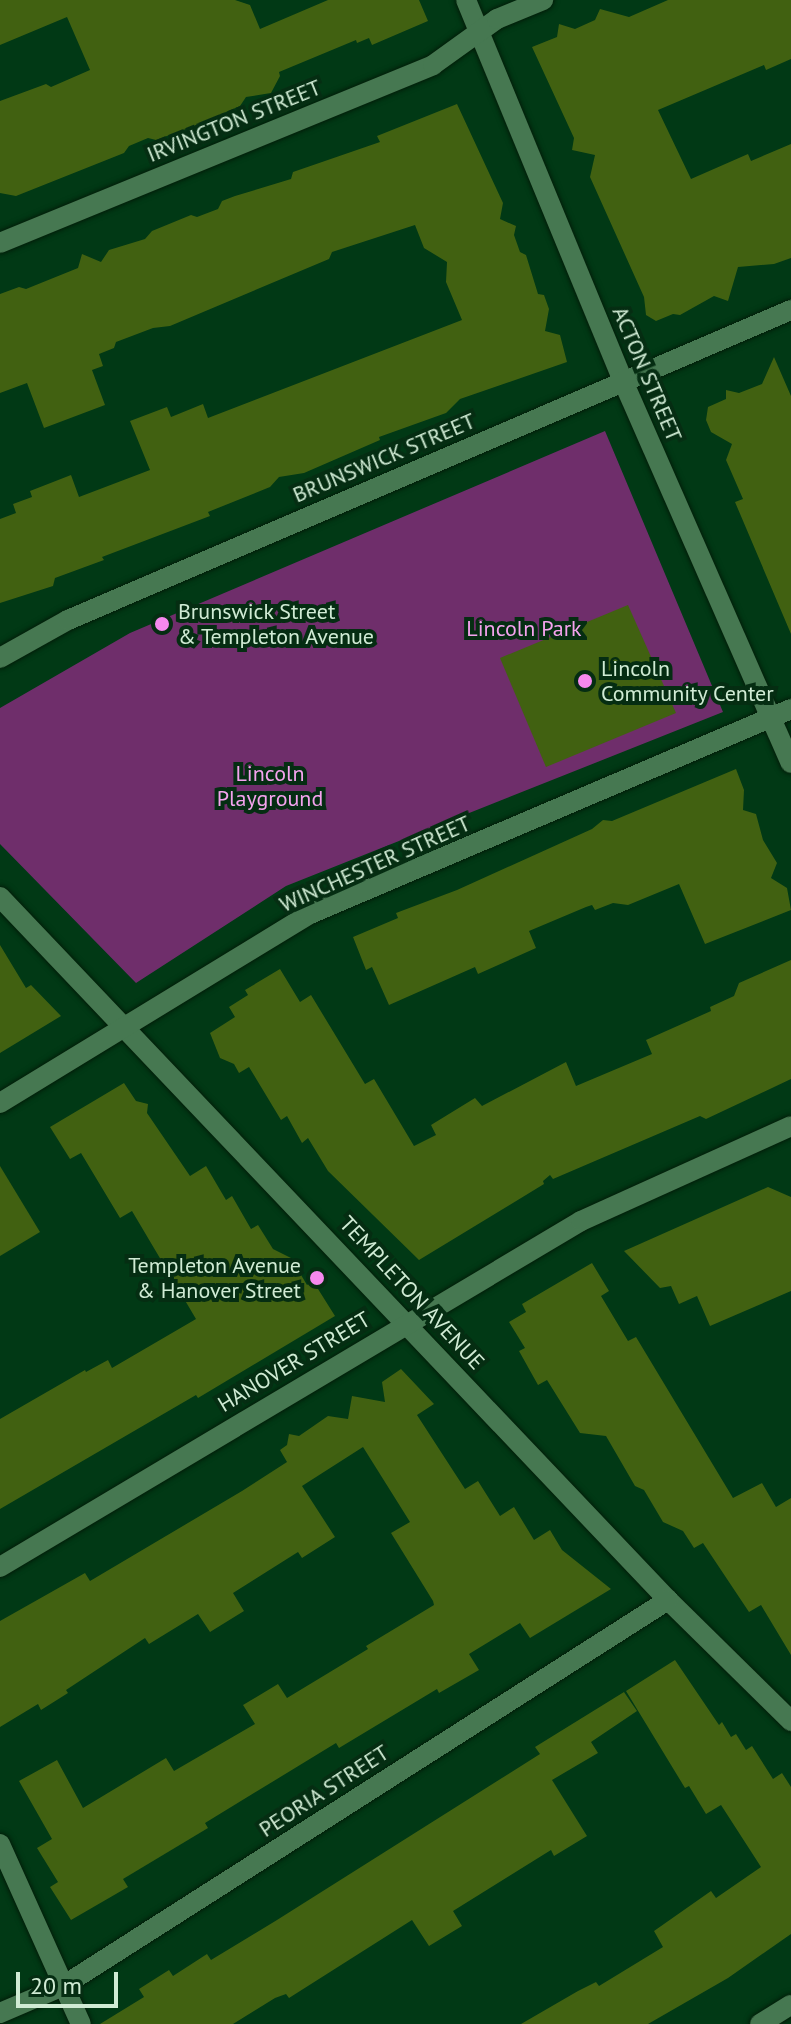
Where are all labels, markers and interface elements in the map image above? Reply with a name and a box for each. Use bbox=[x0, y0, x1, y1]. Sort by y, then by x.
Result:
street label: IRVINGTON STREET bbox=[143, 74, 325, 168]
street label: ACTON STREET bbox=[607, 303, 687, 445]
street label: BRUNSWICK STREET bbox=[289, 408, 479, 508]
place label: Brunswick Street & Templeton Avenue bbox=[178, 598, 375, 650]
marker: Brunswick Street & Templeton Avenue bbox=[153, 615, 171, 633]
park label: Lincoln Park bbox=[466, 616, 582, 642]
place label: Lincoln Community Center bbox=[601, 655, 775, 706]
marker: Lincoln Community Center bbox=[576, 672, 594, 690]
park label: Lincoln Playground bbox=[217, 760, 323, 812]
street label: WINCHESTER STREET bbox=[276, 810, 474, 918]
street label: TEMPLETON AVENUE bbox=[334, 1211, 490, 1375]
place label: Templeton Avenue & Hanover Street bbox=[127, 1252, 301, 1304]
marker: Templeton Avenue & Hanover Street bbox=[308, 1269, 326, 1287]
street label: HANOVER STREET bbox=[213, 1306, 375, 1418]
street label: PEORIA STREET bbox=[254, 1739, 394, 1843]
scale bar bbox=[20, 1956, 122, 2006]
text: 20 m bbox=[30, 1970, 82, 2001]

